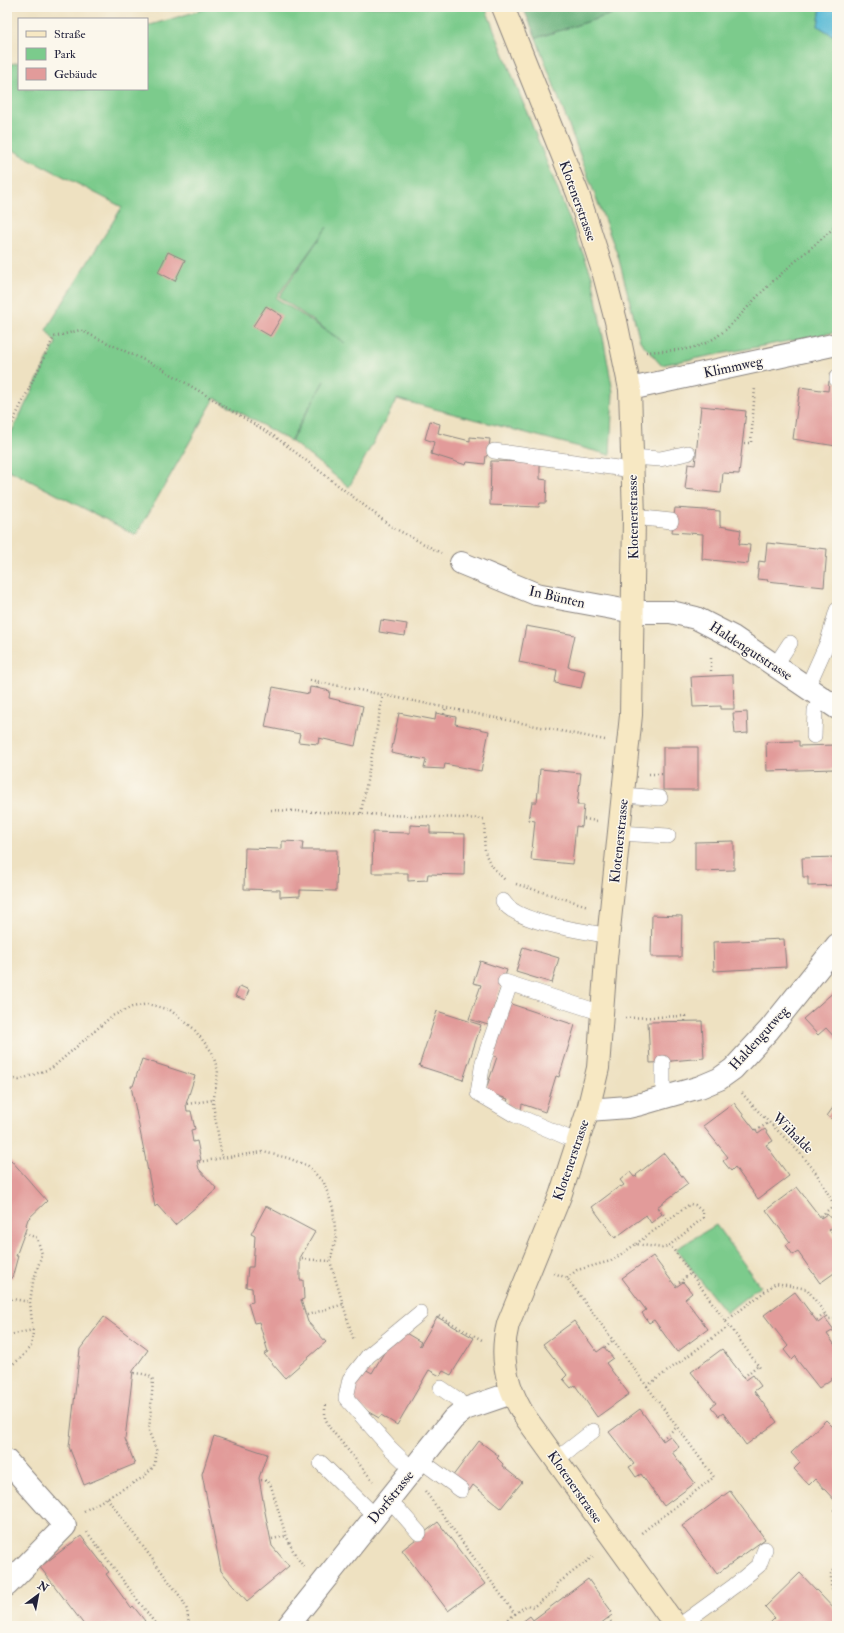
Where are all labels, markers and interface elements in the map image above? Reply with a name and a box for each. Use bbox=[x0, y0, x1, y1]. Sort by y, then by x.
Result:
legend bbox=[18, 18, 148, 90]
text: Straße bbox=[54, 27, 85, 42]
text: Park bbox=[54, 47, 76, 62]
text: Gebäude bbox=[54, 67, 97, 82]
street label: Klotenerstrasse bbox=[556, 158, 600, 244]
street label: Klimmweg bbox=[702, 352, 765, 382]
street label: Klotenerstrasse bbox=[624, 474, 642, 559]
street label: In Bünten bbox=[527, 582, 587, 612]
street label: Haldengutstrasse bbox=[706, 618, 796, 684]
street label: Klotenerstrasse bbox=[606, 798, 632, 884]
street label: Haldengutweg bbox=[726, 1001, 793, 1074]
street label: Wiihalde bbox=[768, 1108, 817, 1157]
street label: Klotenerstrasse bbox=[549, 1117, 593, 1203]
street label: Klotenerstrasse bbox=[544, 1448, 606, 1527]
street label: Dorfstrasse bbox=[364, 1467, 418, 1527]
north arrow bbox=[18, 1575, 58, 1615]
text: N bbox=[35, 1578, 52, 1596]

